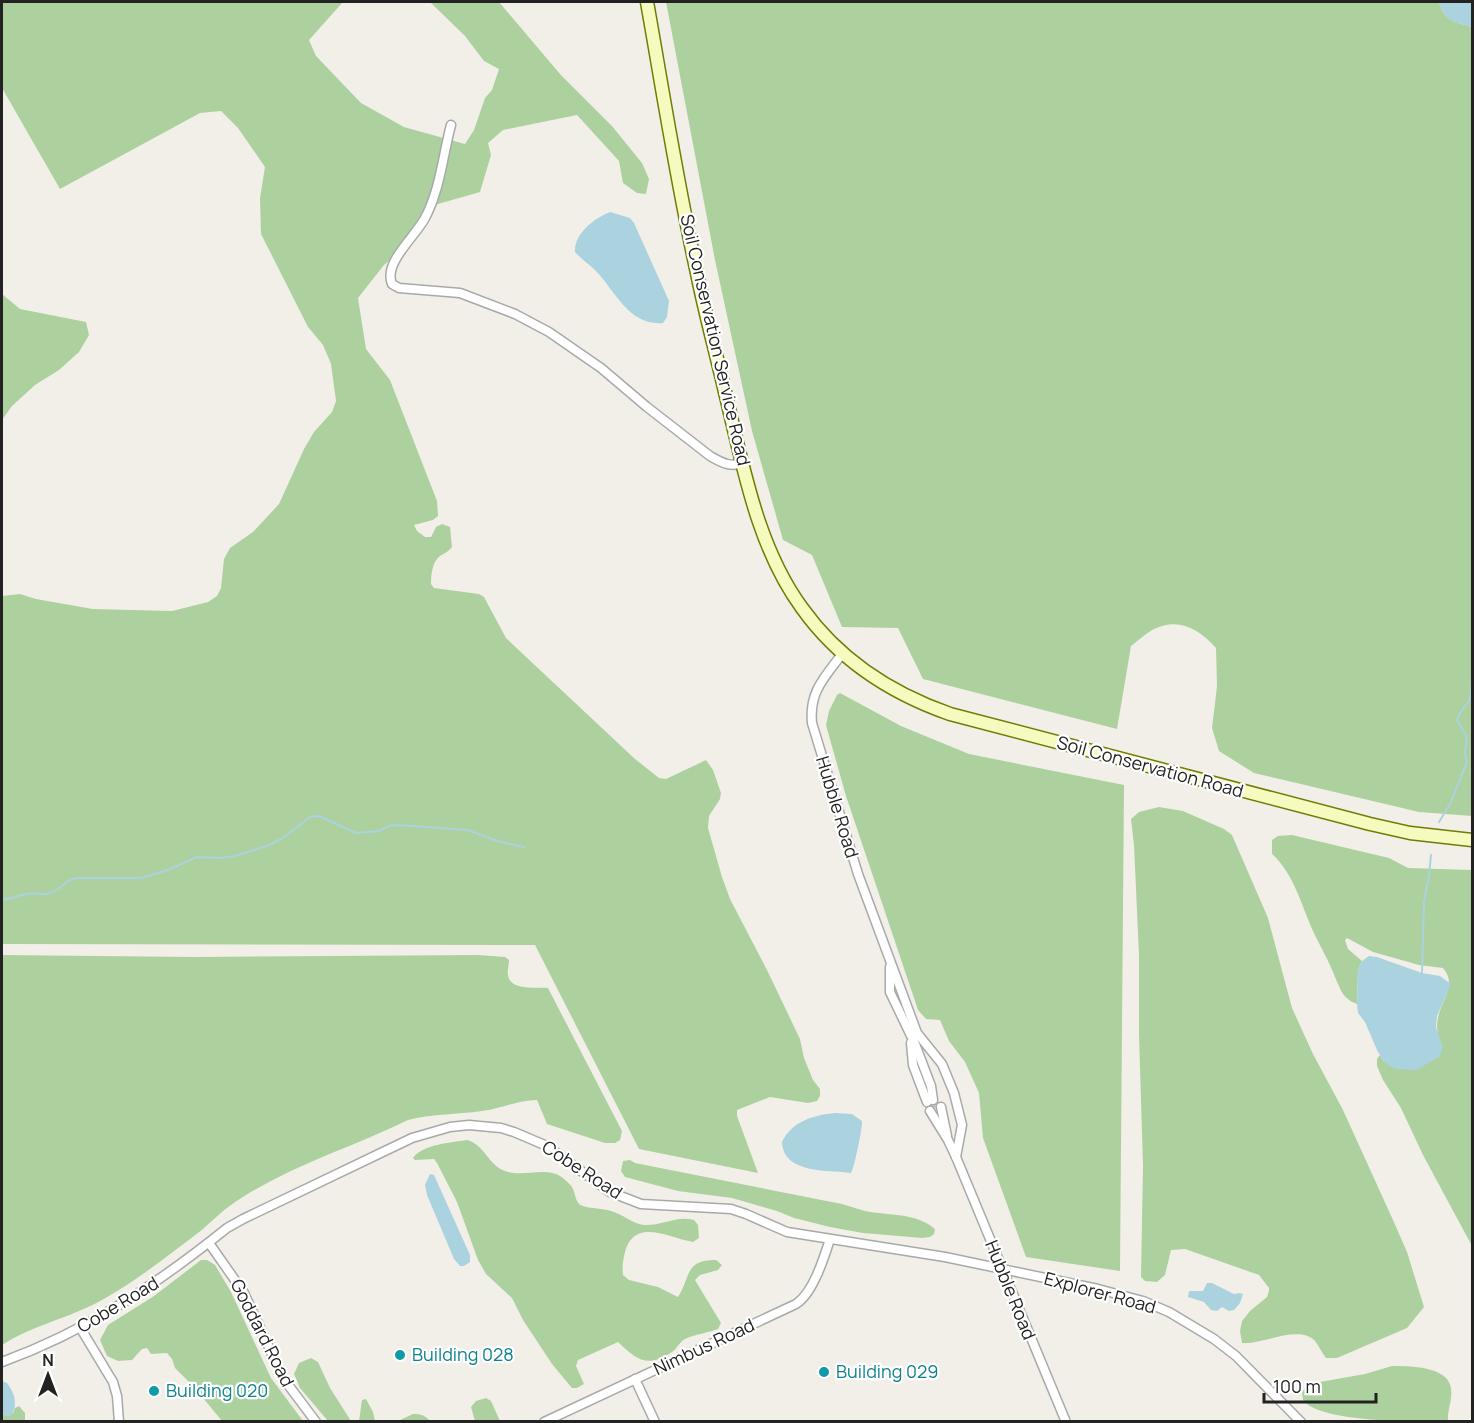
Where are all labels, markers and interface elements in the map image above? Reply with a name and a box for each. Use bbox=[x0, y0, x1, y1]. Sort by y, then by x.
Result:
street label: Soil Conservation Service Road bbox=[675, 212, 757, 468]
street label: Soil Conservation Road bbox=[1054, 730, 1246, 802]
street label: Hubble Road bbox=[811, 753, 865, 861]
street label: Cobe Road bbox=[538, 1134, 627, 1204]
street label: Hubble Road bbox=[980, 1236, 1042, 1343]
street label: Explorer Road bbox=[1042, 1266, 1159, 1318]
street label: Cobe Road bbox=[72, 1270, 163, 1338]
street label: Goddard Road bbox=[225, 1275, 300, 1391]
street label: Nimbus Road bbox=[649, 1312, 758, 1380]
place label: Building 028 bbox=[412, 1342, 514, 1366]
north arrow bbox=[18, 1345, 78, 1405]
marker: Building 028 bbox=[393, 1348, 407, 1362]
text: N bbox=[42, 1349, 54, 1371]
place label: Building 029 bbox=[836, 1359, 938, 1383]
marker: Building 029 bbox=[817, 1365, 831, 1379]
scale bar bbox=[1264, 1366, 1376, 1404]
text: 100 m bbox=[1273, 1374, 1321, 1398]
place label: Building 020 bbox=[166, 1378, 268, 1402]
marker: Building 020 bbox=[147, 1384, 161, 1398]

